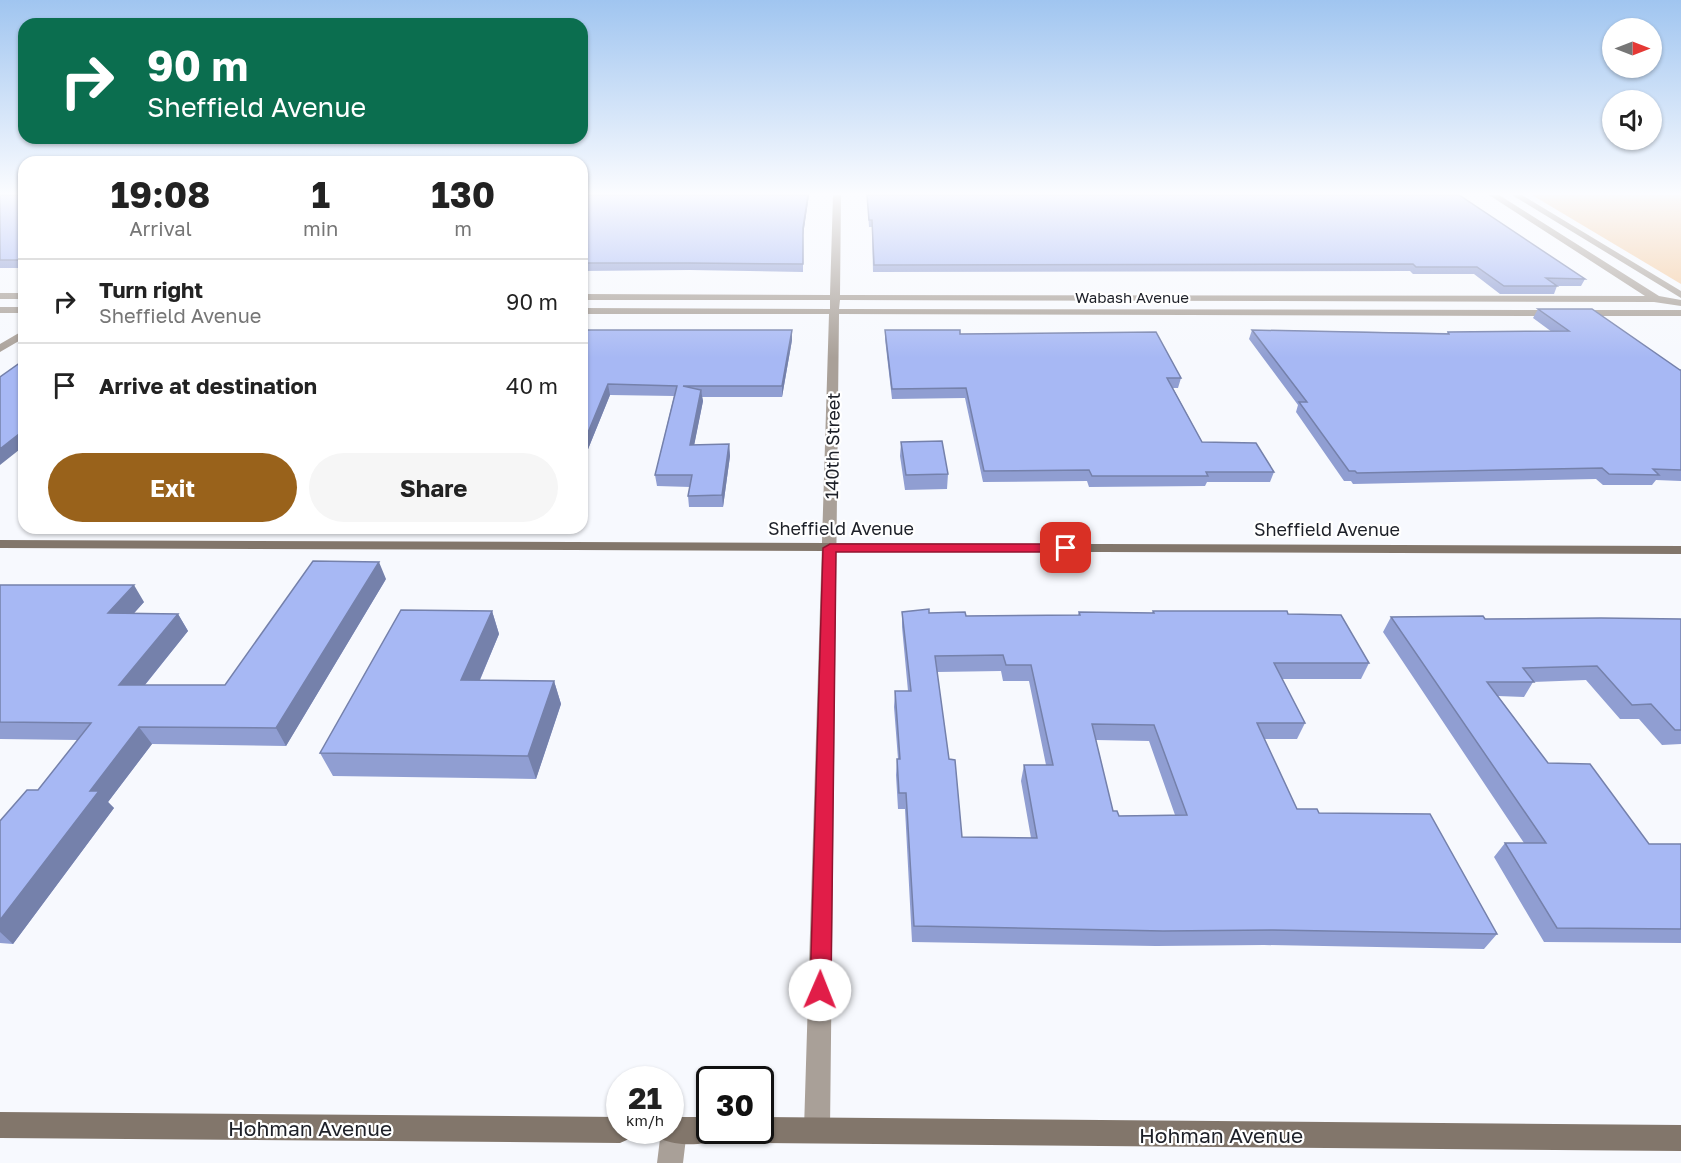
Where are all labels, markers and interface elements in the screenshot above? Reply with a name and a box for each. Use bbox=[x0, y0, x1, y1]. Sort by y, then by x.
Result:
north arrow bbox=[1602, 18, 1662, 78]
map controls bbox=[1602, 18, 1662, 150]
text: 90 m bbox=[147, 40, 248, 90]
icon: right bbox=[48, 42, 126, 120]
button: sound bbox=[1602, 90, 1662, 150]
text: Sheffield Avenue bbox=[147, 91, 366, 123]
text: 19:08 bbox=[111, 173, 210, 216]
text: 1 bbox=[311, 173, 330, 216]
text: 130 bbox=[431, 173, 495, 216]
text: Arrival bbox=[129, 216, 192, 240]
text: min bbox=[303, 216, 338, 240]
text: m bbox=[454, 216, 472, 240]
text: Turn right bbox=[99, 276, 203, 303]
icon: right bbox=[48, 285, 81, 318]
text: 90 m bbox=[506, 288, 558, 315]
street label: Wabash Avenue bbox=[1075, 288, 1189, 306]
text: Sheffield Avenue bbox=[99, 303, 261, 327]
icon: arrive bbox=[48, 369, 81, 402]
text: Arrive at destination bbox=[99, 372, 317, 399]
text: 40 m bbox=[506, 372, 558, 399]
street label: 140th Street bbox=[820, 392, 844, 500]
button: Exit bbox=[48, 453, 297, 522]
button: Share bbox=[309, 453, 558, 522]
street label: Sheffield Avenue bbox=[768, 517, 914, 539]
street label: Sheffield Avenue bbox=[1254, 518, 1400, 540]
pin bbox=[1040, 522, 1091, 573]
icon: arrive bbox=[1049, 531, 1082, 564]
position arrow bbox=[788, 958, 852, 1022]
speed limit sign: 30 bbox=[696, 1066, 774, 1144]
text: 21 bbox=[628, 1080, 662, 1116]
text: km/h bbox=[626, 1111, 664, 1129]
street label: Hohman Avenue bbox=[228, 1115, 392, 1141]
street label: Hohman Avenue bbox=[1139, 1122, 1303, 1148]

